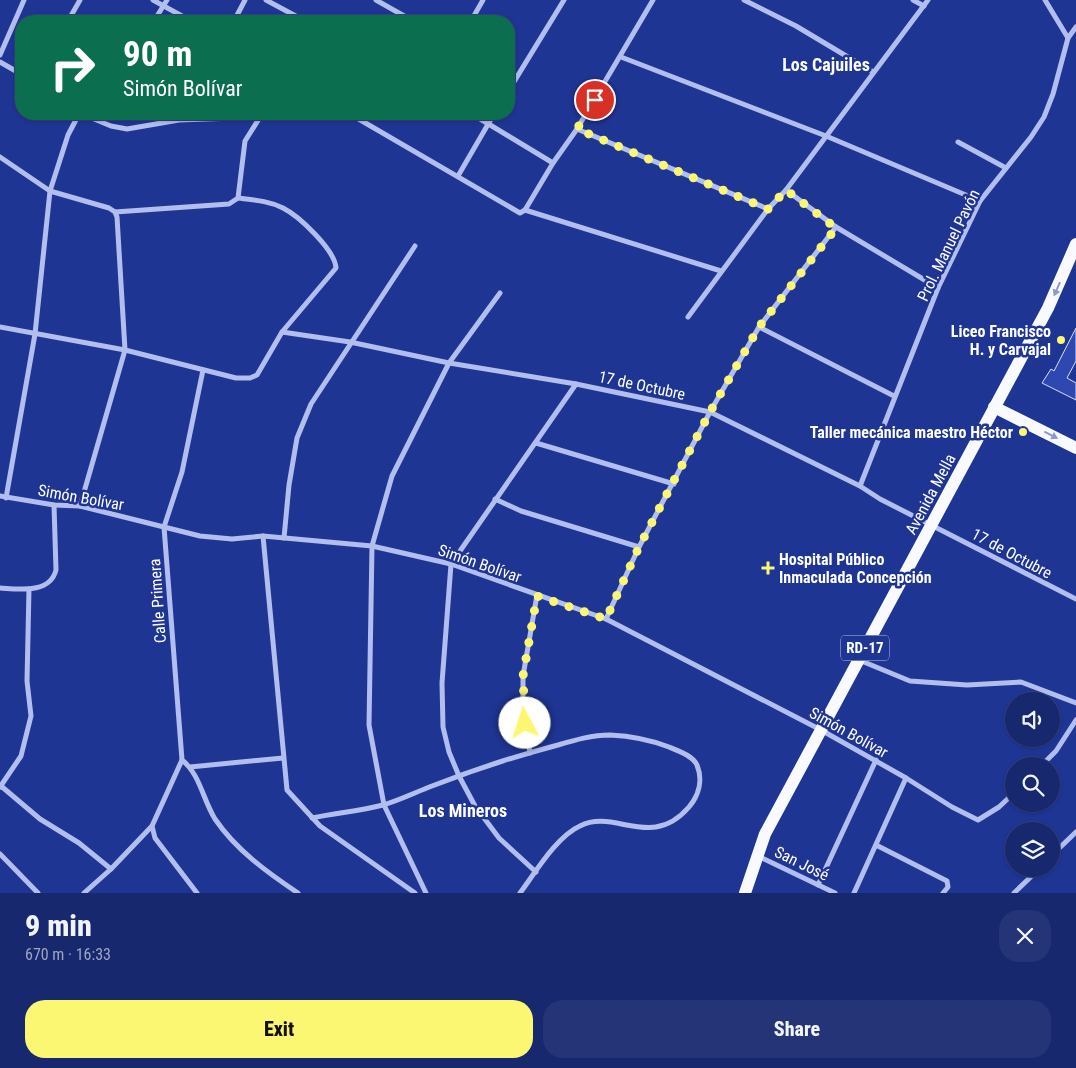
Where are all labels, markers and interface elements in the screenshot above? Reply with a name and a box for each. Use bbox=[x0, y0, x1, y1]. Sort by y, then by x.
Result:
text: 90 m bbox=[123, 34, 192, 75]
icon: right bbox=[40, 35, 105, 100]
district label: Los Cajuiles bbox=[782, 54, 870, 75]
text: Simón Bolívar bbox=[123, 76, 243, 101]
pin bbox=[574, 79, 616, 121]
icon: arrive bbox=[581, 86, 609, 114]
street label: Prol. Manuel Pavón bbox=[913, 186, 984, 304]
one-way arrow bbox=[1052, 282, 1060, 296]
place label: Liceo Francisco H. y Carvajal bbox=[951, 322, 1051, 359]
marker: Liceo Francisco H. y Carvajal bbox=[1055, 334, 1067, 346]
street label: 17 de Octubre bbox=[597, 367, 687, 404]
place label: Taller mecánica maestro Héctor bbox=[810, 423, 1013, 442]
marker: Taller mecánica maestro Héctor bbox=[1017, 426, 1029, 438]
one-way arrow bbox=[1043, 431, 1058, 439]
street label: Avenida Mella bbox=[901, 451, 960, 538]
street label: Simón Bolívar bbox=[36, 481, 125, 514]
street label: 17 de Octubre bbox=[968, 524, 1055, 583]
street label: Simón Bolívar bbox=[436, 540, 524, 587]
place label: Hospital Público Inmaculada Concepción bbox=[779, 550, 932, 587]
street label: Calle Primera bbox=[145, 558, 170, 644]
marker: Hospital Público Inmaculada Concepción bbox=[761, 561, 775, 575]
road number: RD-17 bbox=[841, 636, 889, 660]
map controls bbox=[1005, 692, 1060, 877]
button: sound bbox=[1005, 692, 1060, 747]
position arrow bbox=[498, 696, 550, 748]
street label: Simón Bolívar bbox=[806, 703, 891, 762]
button: search bbox=[1005, 757, 1060, 812]
district label: Los Mineros bbox=[419, 800, 507, 821]
button: layers bbox=[1005, 822, 1060, 877]
street label: San José bbox=[772, 842, 832, 885]
text: 9 min bbox=[25, 908, 92, 943]
button: close bbox=[999, 910, 1051, 962]
text: 670 m · 16:33 bbox=[25, 945, 111, 964]
button: Exit bbox=[25, 1000, 533, 1058]
button: Share bbox=[543, 1000, 1051, 1058]

